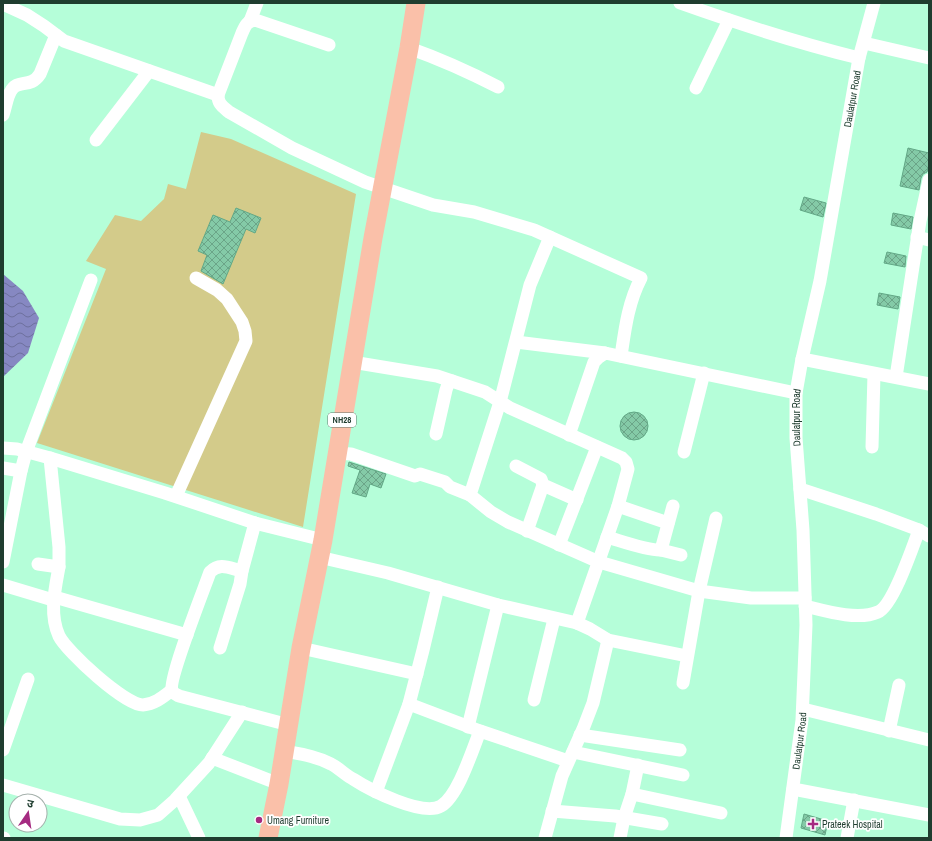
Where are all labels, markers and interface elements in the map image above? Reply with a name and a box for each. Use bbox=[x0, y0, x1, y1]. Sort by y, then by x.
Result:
street label: Daulatpur Road bbox=[841, 69, 864, 128]
street label: Daulatpur Road bbox=[790, 388, 804, 447]
road number: NH28 bbox=[328, 413, 356, 427]
street label: Daulatpur Road bbox=[789, 712, 809, 770]
north arrow bbox=[8, 793, 48, 833]
text: उ bbox=[26, 796, 36, 811]
place label: Umang Furniture bbox=[267, 814, 329, 827]
marker: Umang Furniture bbox=[254, 815, 264, 825]
marker: Prateek Hospital bbox=[807, 818, 819, 830]
place label: Prateek Hospital bbox=[822, 818, 883, 831]

